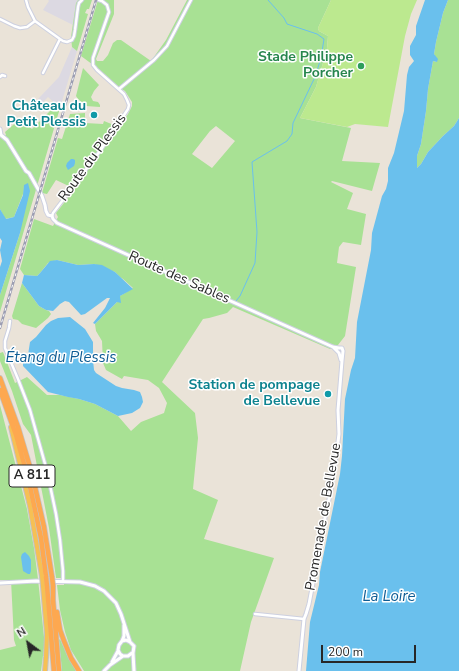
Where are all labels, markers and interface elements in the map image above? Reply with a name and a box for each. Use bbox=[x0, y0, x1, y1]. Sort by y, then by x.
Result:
place label: Stade Philippe Porcher bbox=[258, 50, 353, 82]
marker: Stade Philippe Porcher bbox=[356, 61, 366, 71]
place label: Château du Petit Plessis bbox=[6, 99, 86, 132]
marker: Château du Petit Plessis bbox=[89, 110, 99, 120]
street label: Route du Plessis bbox=[56, 111, 130, 205]
street label: Route des Sables bbox=[126, 248, 232, 308]
water label: Étang du Plessis bbox=[5, 349, 117, 367]
place label: Station de pompage de Bellevue bbox=[189, 378, 320, 410]
marker: Station de pompage de Bellevue bbox=[323, 389, 333, 399]
street label: Promenade de Bellevue bbox=[303, 442, 345, 592]
road number: A 811 bbox=[9, 465, 55, 487]
water label: La Loire bbox=[362, 588, 416, 606]
north arrow bbox=[8, 623, 48, 663]
text: N bbox=[14, 624, 29, 641]
scale bar bbox=[323, 637, 418, 663]
text: 200 m bbox=[328, 644, 363, 660]

